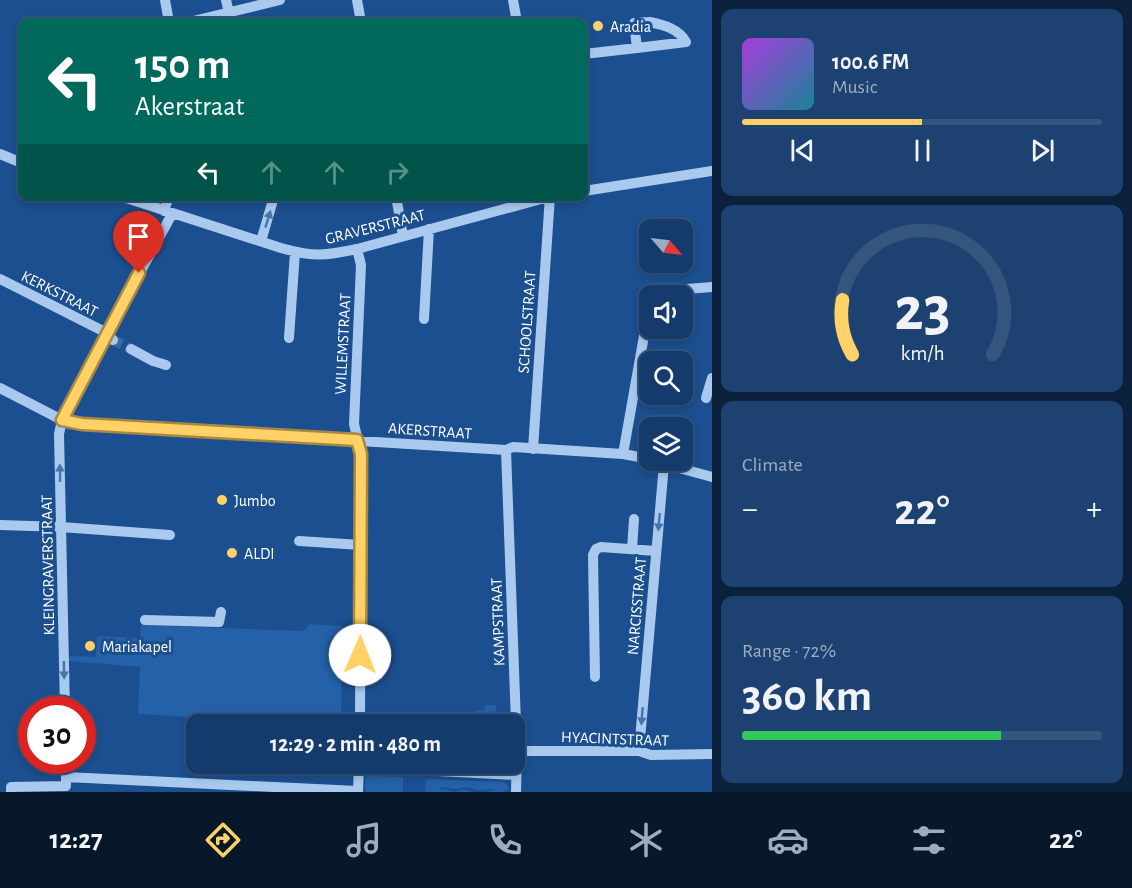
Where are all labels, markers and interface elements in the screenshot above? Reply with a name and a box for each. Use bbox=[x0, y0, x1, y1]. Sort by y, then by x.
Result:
marker: Aradia bbox=[591, 19, 605, 33]
place label: Aradia bbox=[610, 19, 651, 35]
icon: left bbox=[36, 42, 114, 120]
text: 150 m bbox=[135, 44, 230, 86]
text: 100.6 FM bbox=[832, 51, 909, 73]
text: Music bbox=[832, 77, 878, 97]
text: Akerstraat bbox=[135, 93, 244, 120]
icon: previous bbox=[786, 134, 819, 167]
icon: pause bbox=[906, 134, 939, 167]
icon: next bbox=[1026, 134, 1059, 167]
icon: left bbox=[192, 156, 225, 189]
icon: ahead bbox=[255, 156, 288, 189]
icon: ahead bbox=[318, 156, 351, 189]
icon: right bbox=[381, 156, 414, 189]
street label: GRAVERSTRAAT bbox=[324, 207, 427, 247]
one-way arrow bbox=[263, 210, 273, 228]
pin bbox=[113, 211, 164, 273]
north arrow bbox=[639, 219, 693, 273]
map controls bbox=[639, 219, 693, 471]
icon: arrive bbox=[122, 220, 155, 253]
street label: KERKSTRAAT bbox=[19, 268, 101, 320]
street label: SCHOOLSTRAAT bbox=[515, 270, 539, 374]
text: 23 bbox=[894, 279, 950, 341]
button: sound bbox=[639, 285, 693, 339]
street label: WILLEMSTRAAT bbox=[332, 293, 354, 395]
text: km/h bbox=[900, 344, 944, 365]
button: search bbox=[639, 351, 693, 405]
button: layers bbox=[639, 417, 693, 471]
street label: AKERSTRAAT bbox=[387, 420, 473, 442]
text: Climate bbox=[742, 455, 803, 475]
one-way arrow bbox=[55, 464, 65, 483]
text: 22° bbox=[894, 488, 950, 533]
marker: Jumbo bbox=[215, 493, 229, 507]
place label: Jumbo bbox=[234, 493, 276, 509]
text: − bbox=[742, 493, 758, 526]
text: + bbox=[1086, 493, 1102, 526]
street label: KLEINGRAVERSTRAAT bbox=[39, 494, 57, 635]
one-way arrow bbox=[654, 513, 664, 532]
marker: ALDI bbox=[225, 546, 239, 560]
place label: ALDI bbox=[244, 546, 275, 562]
street label: NARCISSTRAAT bbox=[625, 556, 649, 656]
street label: KAMPSTRAAT bbox=[488, 577, 508, 666]
position arrow bbox=[328, 623, 392, 687]
marker: Mariakapel bbox=[83, 639, 97, 653]
place label: Mariakapel bbox=[102, 639, 172, 655]
text: Range · 72% bbox=[742, 641, 836, 661]
one-way arrow bbox=[59, 660, 69, 679]
text: 360 km bbox=[742, 674, 872, 719]
speed limit sign: 30 bbox=[18, 696, 96, 774]
one-way arrow bbox=[637, 707, 647, 726]
street label: HYACINTSTRAAT bbox=[561, 729, 669, 749]
text: 12:29 · 2 min · 480 m bbox=[270, 733, 441, 755]
icon: directions bbox=[202, 819, 244, 861]
icon: music bbox=[343, 819, 385, 861]
icon: phone bbox=[484, 819, 526, 861]
icon: climate bbox=[625, 819, 667, 861]
icon: car bbox=[767, 819, 809, 861]
icon: filters bbox=[908, 819, 950, 861]
text: 12:27 bbox=[50, 826, 103, 853]
text: 22° bbox=[1049, 826, 1082, 853]

